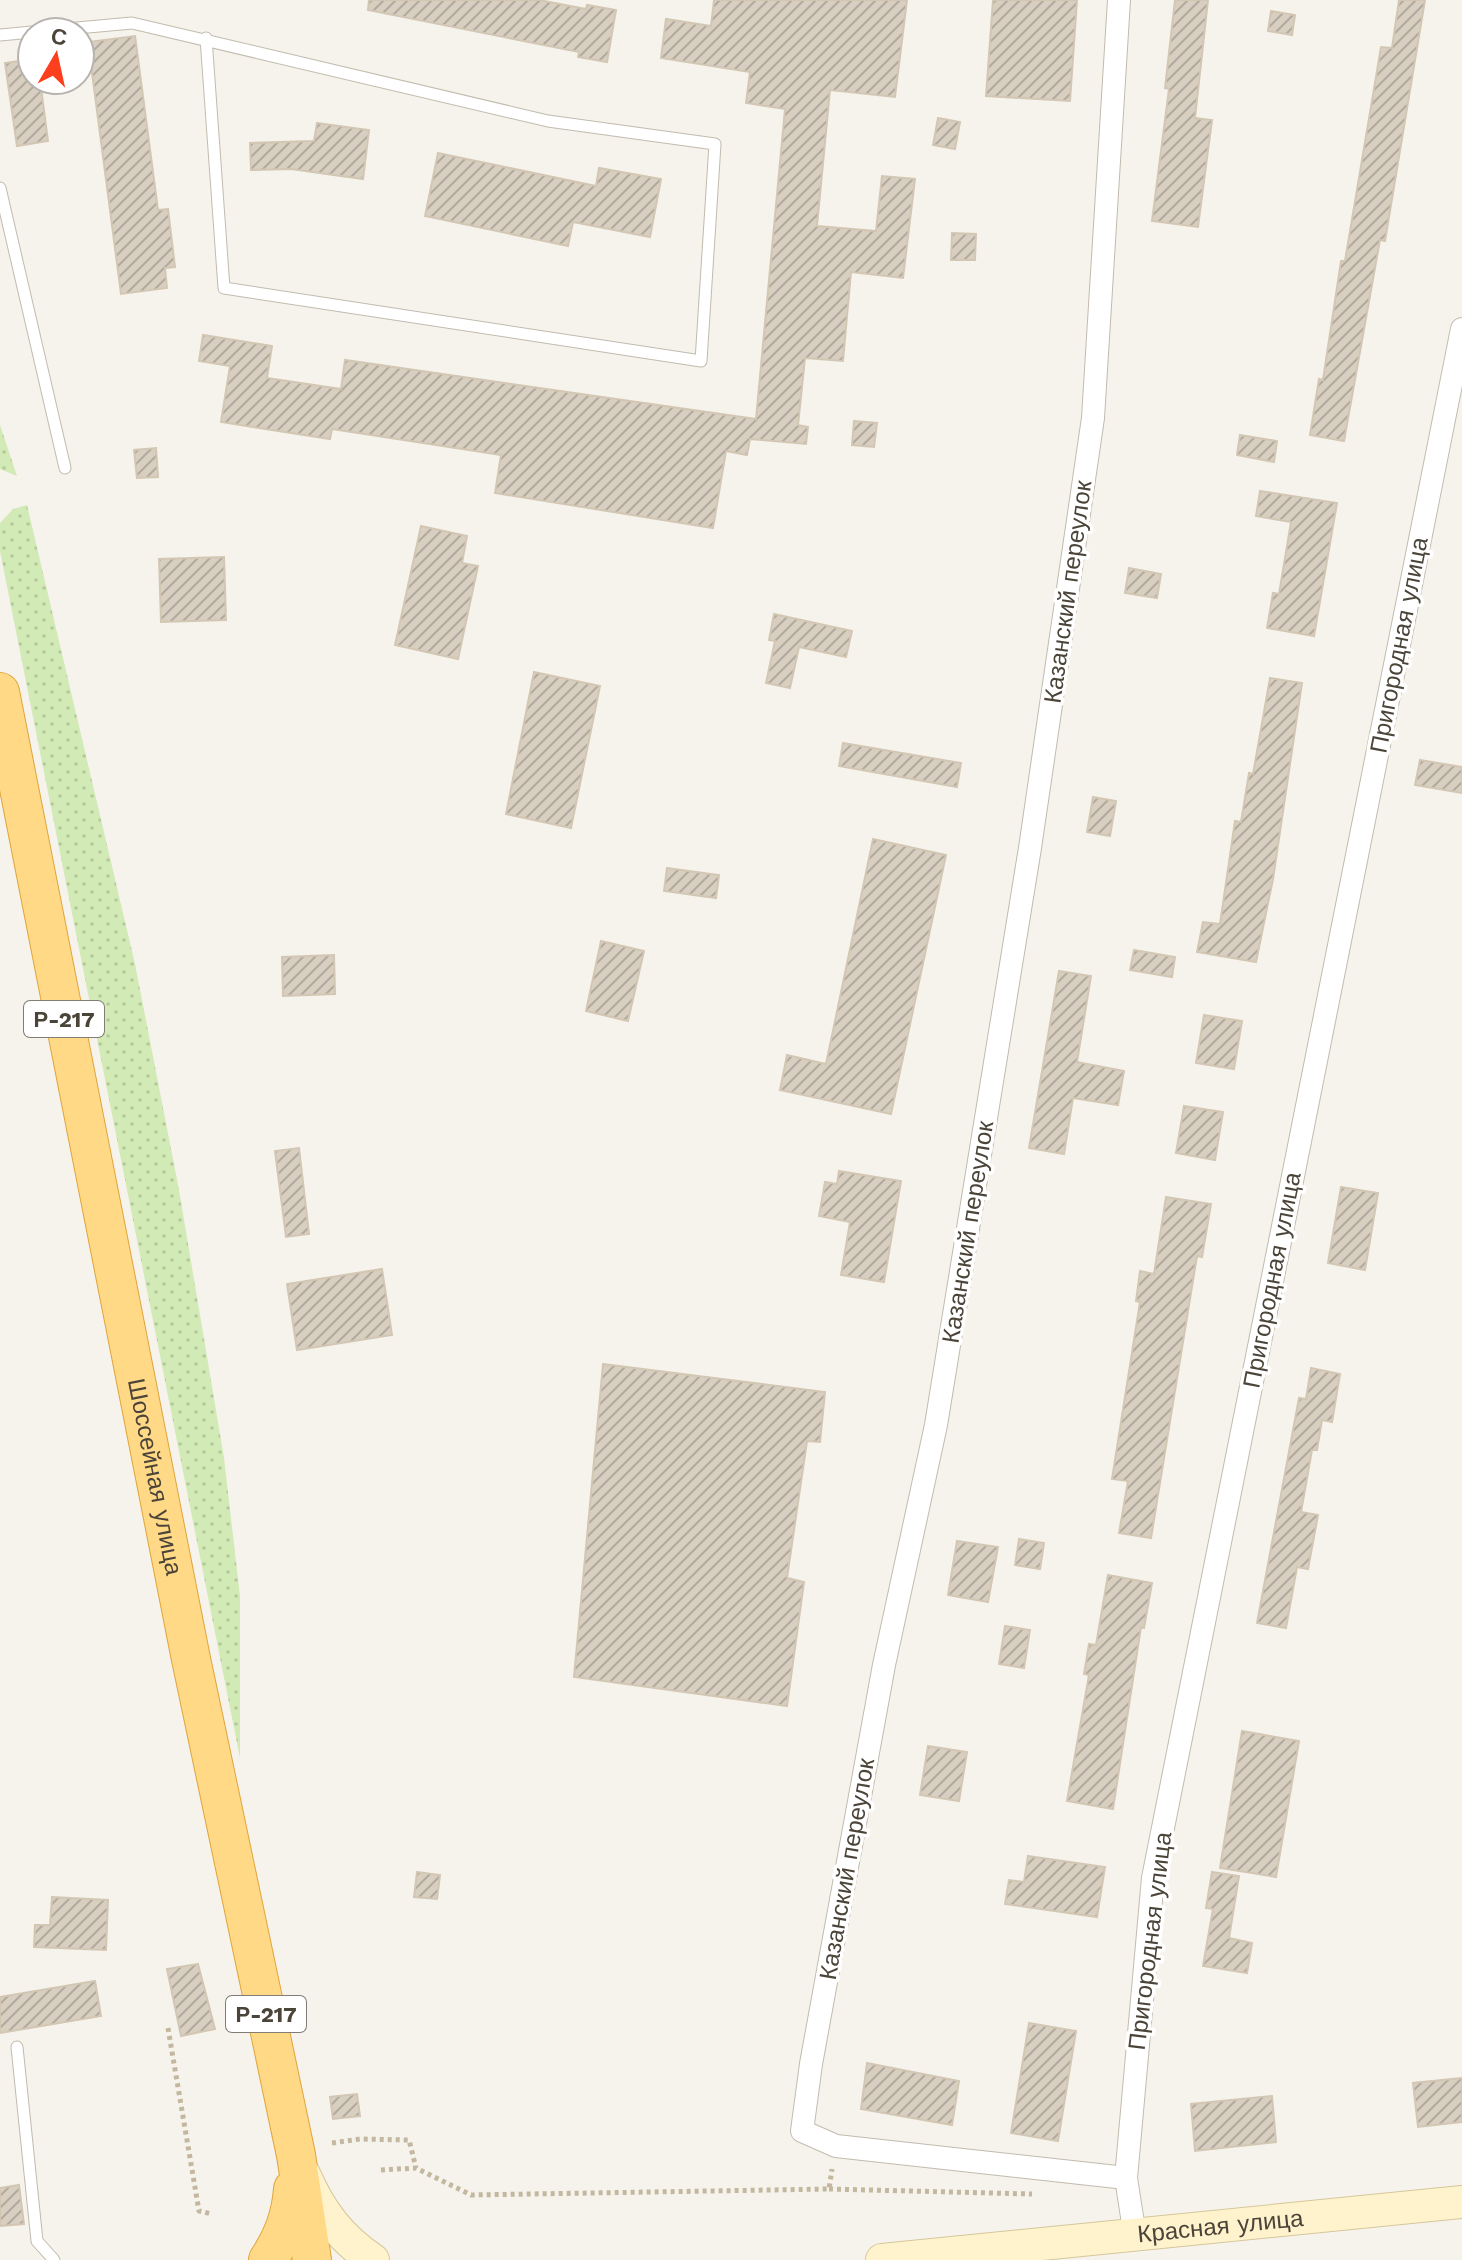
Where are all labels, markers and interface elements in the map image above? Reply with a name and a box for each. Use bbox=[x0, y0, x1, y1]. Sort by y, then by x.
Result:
north arrow bbox=[16, 16, 96, 96]
text: С bbox=[49, 23, 69, 50]
street label: Казанский переулок bbox=[1039, 478, 1098, 705]
street label: Пригородная улица bbox=[1364, 534, 1434, 755]
road number: Р-217 bbox=[24, 1001, 104, 1037]
street label: Казанский переулок bbox=[937, 1118, 999, 1345]
street label: Пригородная улица bbox=[1237, 1169, 1307, 1390]
street label: Шоссейная улица bbox=[122, 1376, 188, 1578]
street label: Казанский переулок bbox=[814, 1756, 880, 1982]
street label: Пригородная улица bbox=[1123, 1830, 1177, 2052]
road number: Р-217 bbox=[226, 1996, 306, 2032]
street label: Красная улица bbox=[1136, 2204, 1305, 2248]

